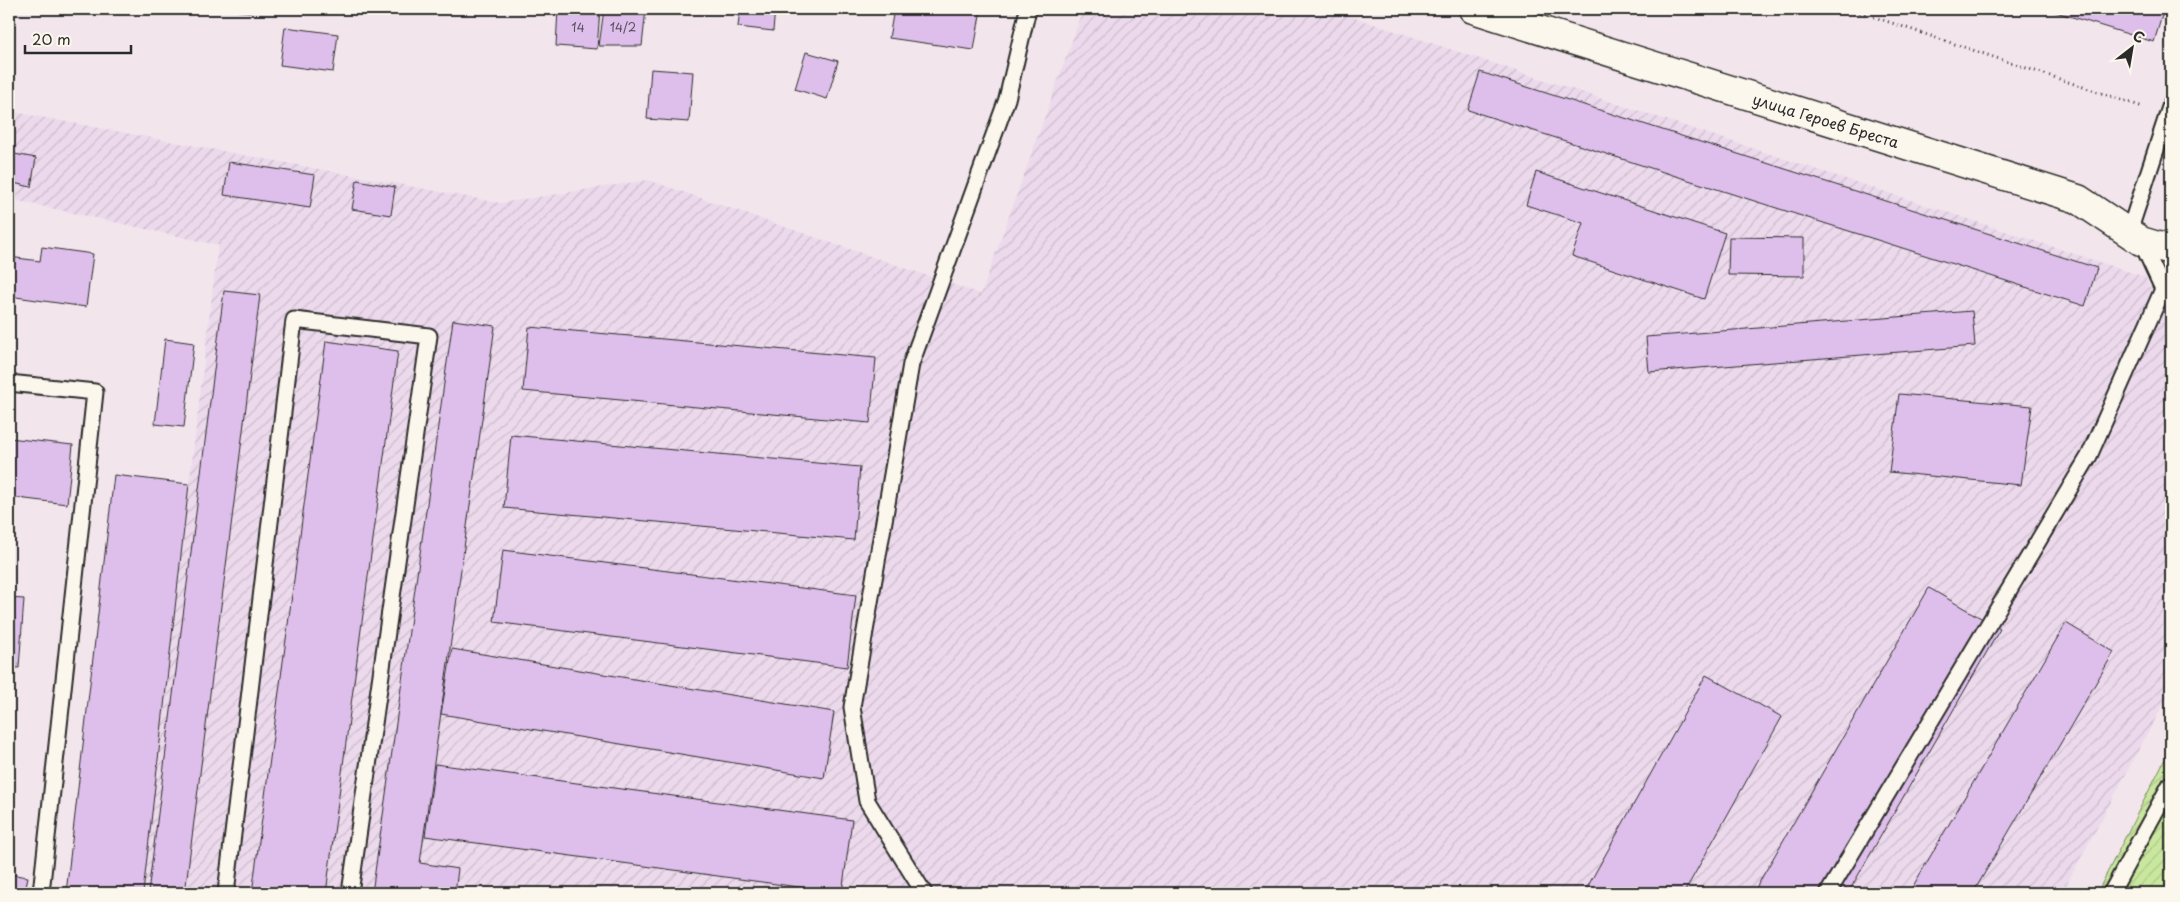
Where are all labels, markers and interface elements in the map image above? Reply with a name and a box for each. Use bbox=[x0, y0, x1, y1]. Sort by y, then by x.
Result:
house number: 14 bbox=[571, 18, 585, 36]
house number: 14/2 bbox=[610, 18, 636, 36]
scale bar bbox=[25, 22, 131, 54]
north arrow bbox=[2108, 22, 2158, 72]
text: С bbox=[2129, 25, 2149, 48]
text: 20 m bbox=[32, 27, 71, 50]
street label: улица Героев Бреста bbox=[1750, 87, 1903, 153]

